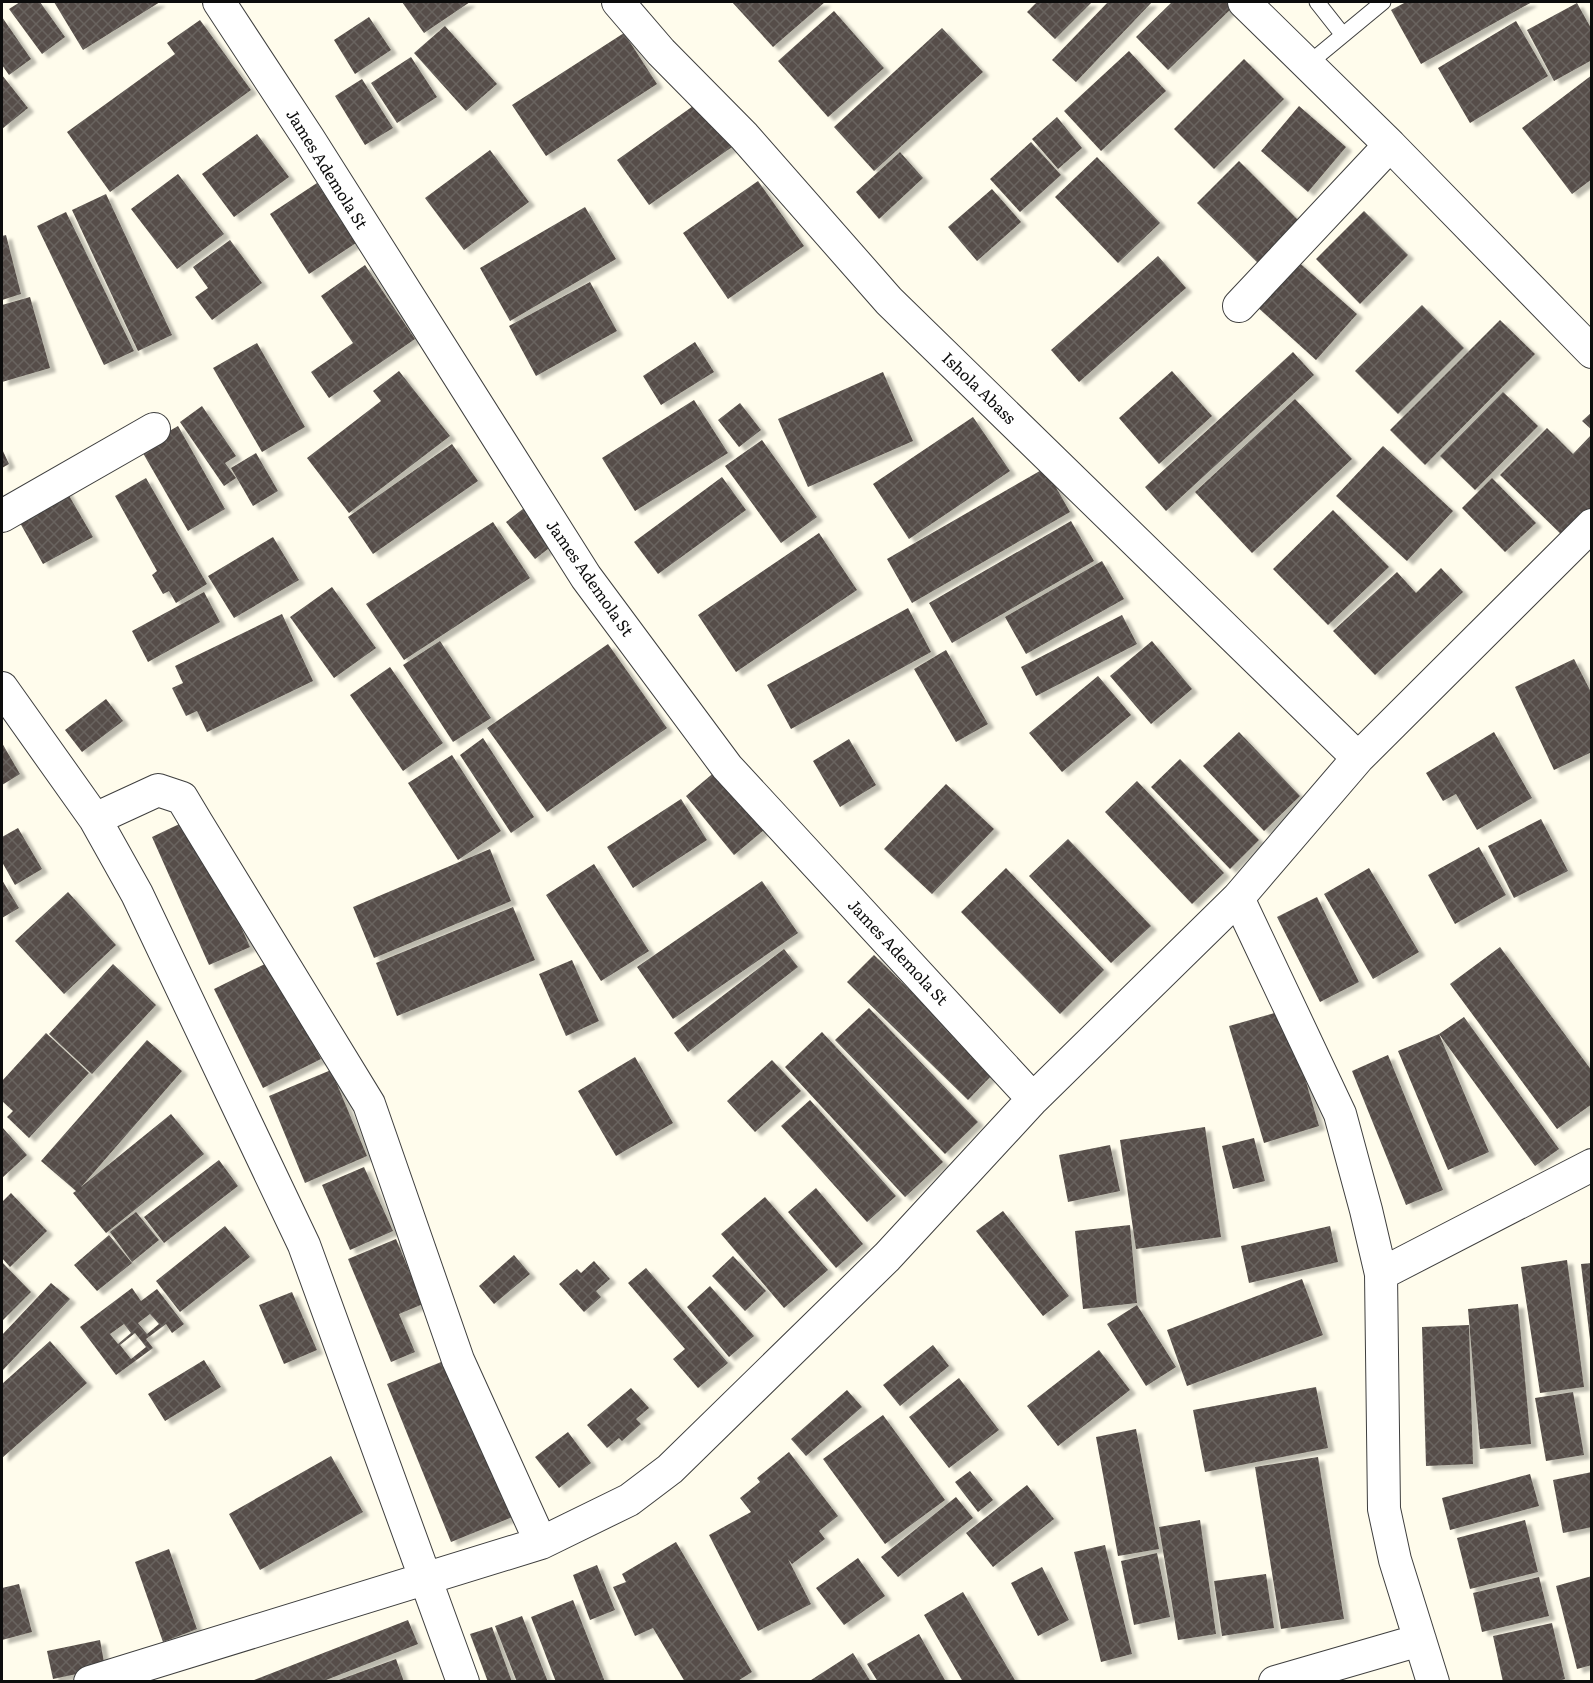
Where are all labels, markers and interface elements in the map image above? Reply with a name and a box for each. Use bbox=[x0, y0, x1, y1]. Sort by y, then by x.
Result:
street label: James Ademola St bbox=[281, 104, 375, 234]
street label: Ishola Abass bbox=[937, 346, 1022, 429]
street label: James Ademola St bbox=[541, 514, 640, 641]
street label: James Ademola St bbox=[843, 893, 955, 1010]

